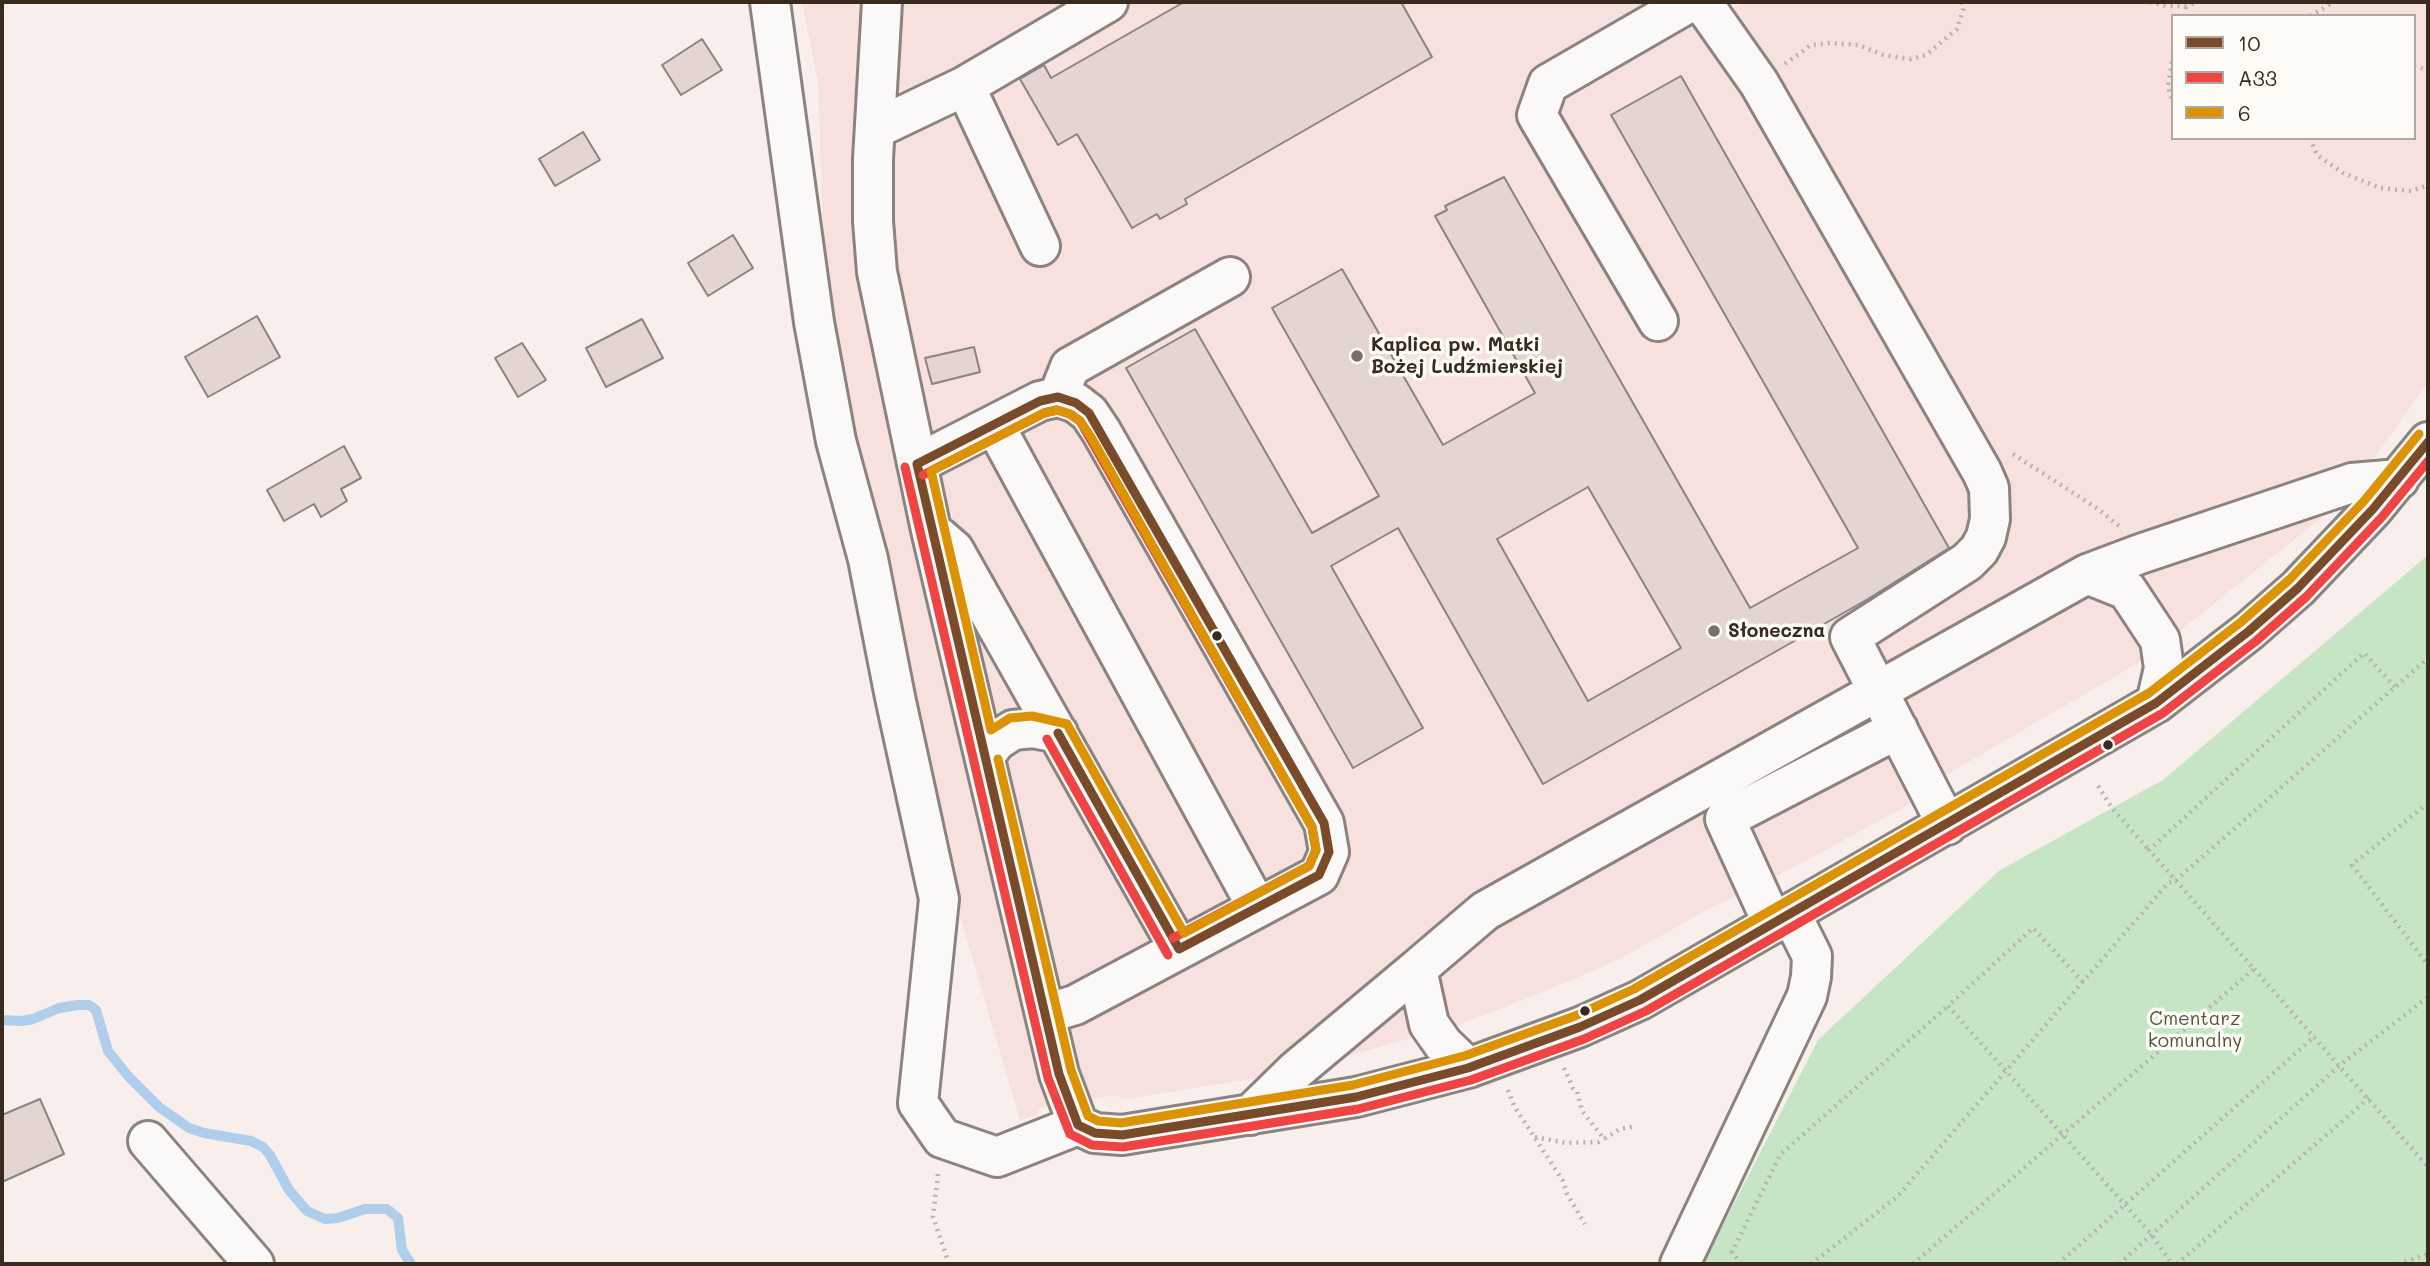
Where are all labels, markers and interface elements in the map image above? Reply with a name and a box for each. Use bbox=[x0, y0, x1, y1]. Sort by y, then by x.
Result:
legend bbox=[2171, 14, 2416, 140]
text: 10 bbox=[2238, 29, 2260, 56]
text: A33 bbox=[2238, 64, 2277, 91]
text: 6 bbox=[2238, 99, 2251, 126]
place label: Kaplica pw. Matki Bożej Ludźmierskiej bbox=[1371, 334, 1563, 378]
marker: Kaplica pw. Matki Bożej Ludźmierskiej bbox=[1349, 348, 1365, 364]
place label: Słoneczna bbox=[1728, 620, 1825, 642]
marker: Słoneczna bbox=[1706, 623, 1722, 639]
unlabelled marker bbox=[1210, 629, 1224, 643]
unlabelled marker bbox=[2101, 738, 2115, 752]
unlabelled marker bbox=[1578, 1004, 1592, 1018]
park label: Cmentarz komunalny bbox=[2148, 1008, 2242, 1052]

